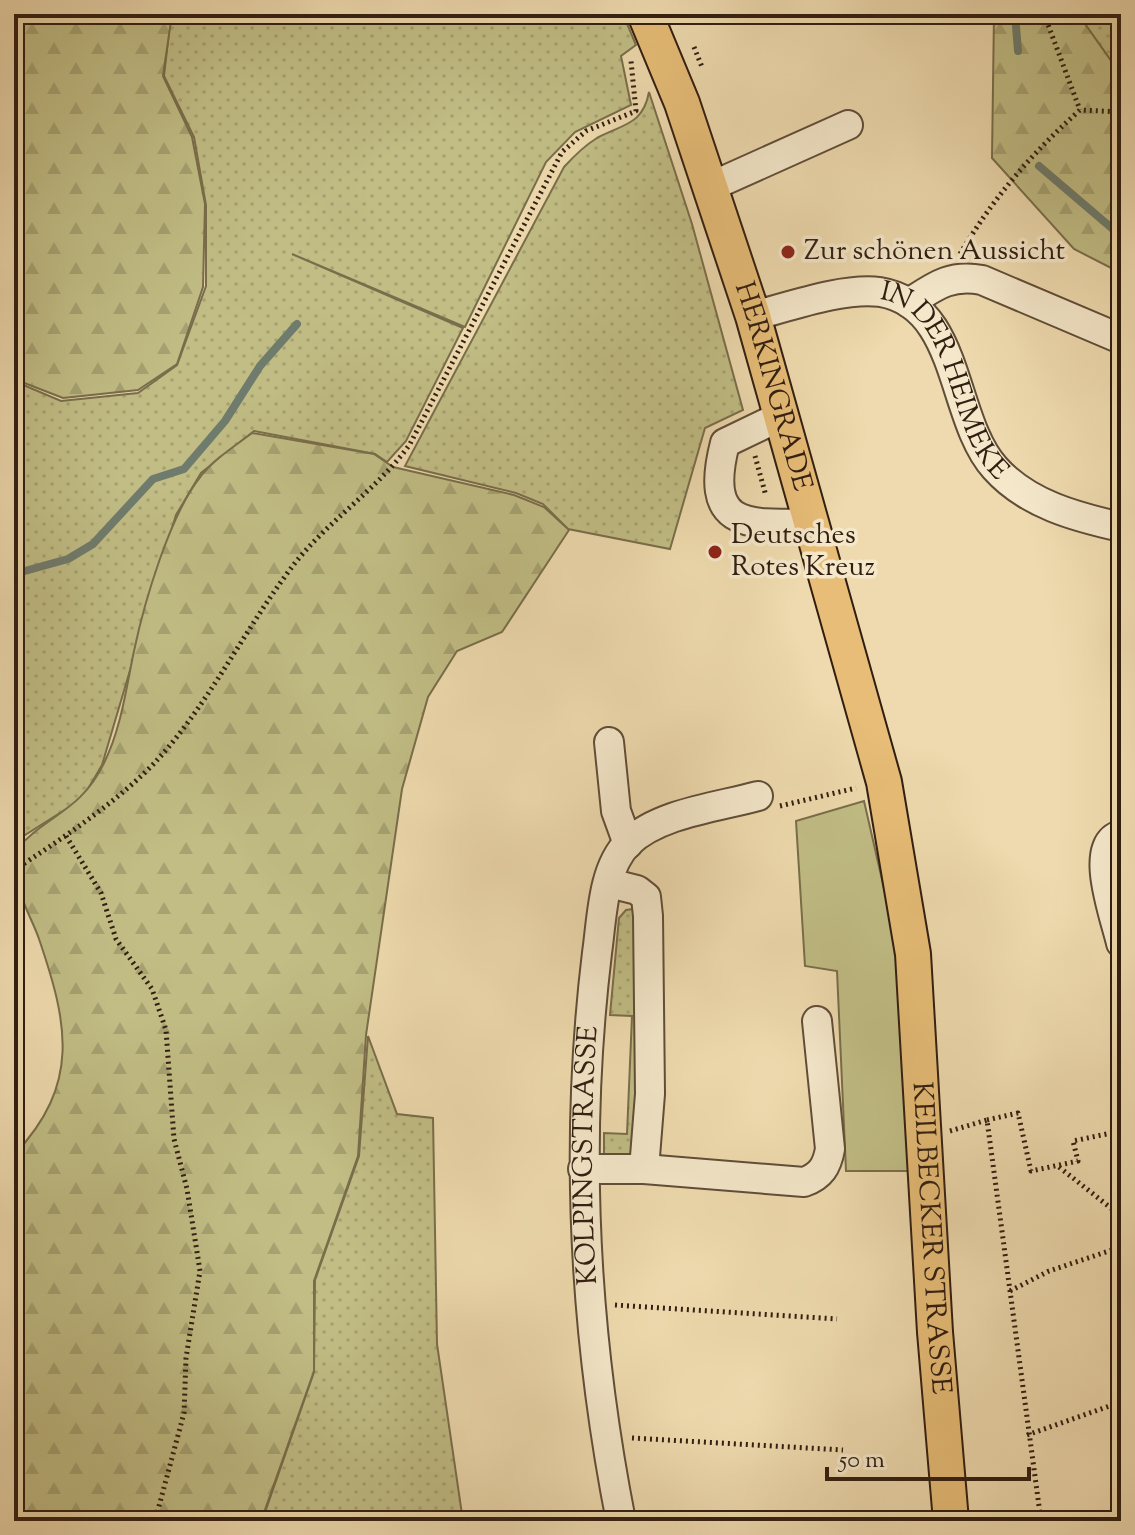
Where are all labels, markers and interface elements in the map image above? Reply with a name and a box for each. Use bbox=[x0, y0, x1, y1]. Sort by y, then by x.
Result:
place label: Zur schönen Aussicht bbox=[804, 232, 1066, 272]
marker: Zur schönen Aussicht bbox=[779, 243, 797, 261]
street label: IN DER HEIMEKE bbox=[876, 272, 1017, 490]
street label: HERKINGRADE bbox=[723, 277, 821, 496]
place label: Deutsches Rotes Kreuz bbox=[731, 516, 875, 588]
marker: Deutsches Rotes Kreuz bbox=[706, 543, 724, 561]
street label: KOLPINGSTRASSE bbox=[565, 1024, 610, 1286]
street label: KEILBECKER STRASSE bbox=[900, 1081, 960, 1396]
scale bar bbox=[827, 1431, 1029, 1481]
text: 50 m bbox=[837, 1444, 885, 1478]

